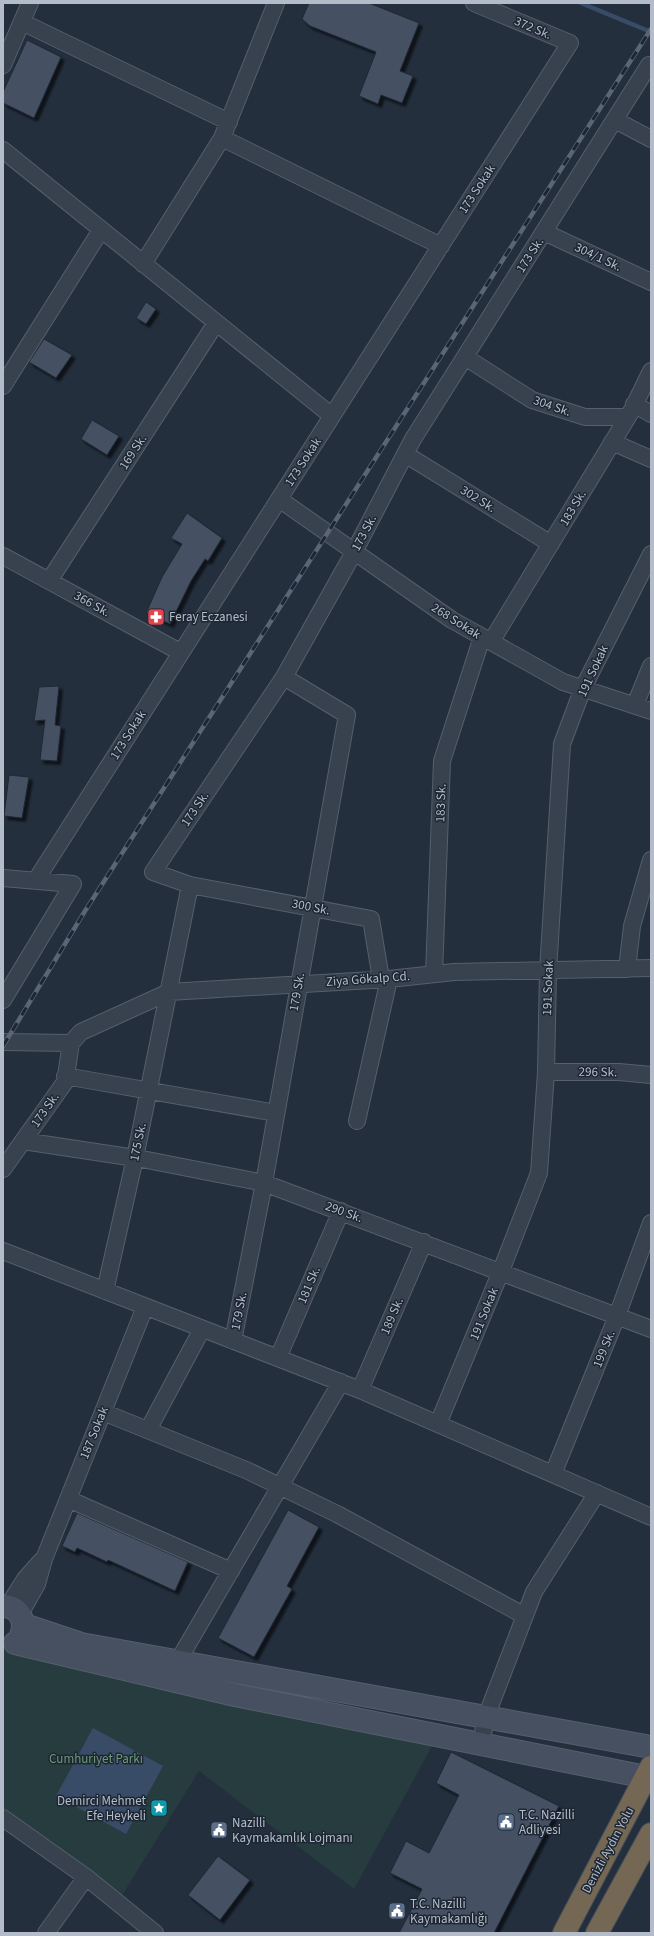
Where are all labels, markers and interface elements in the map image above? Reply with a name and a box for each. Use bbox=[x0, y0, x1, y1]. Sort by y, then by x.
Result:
street label: 372 Sk. bbox=[512, 12, 554, 44]
street label: 173 Sokak bbox=[454, 160, 500, 217]
street label: 173 Sk. bbox=[512, 234, 548, 276]
street label: 304/1 Sk. bbox=[572, 238, 624, 276]
street label: 304 Sk. bbox=[531, 391, 573, 421]
street label: 169 Sk. bbox=[115, 431, 151, 473]
street label: 173 Sokak bbox=[280, 433, 326, 490]
street label: 302 Sk. bbox=[457, 481, 499, 517]
street label: 183 Sk. bbox=[555, 487, 591, 529]
street label: 173 Sk. bbox=[347, 512, 381, 554]
street label: 366 Sk. bbox=[71, 587, 113, 621]
street label: 268 Sokak bbox=[428, 599, 485, 644]
pharmacy icon: Feray Eczanesi bbox=[146, 607, 166, 627]
place label: Feray Eczanesi bbox=[169, 608, 248, 626]
street label: 191 Sokak bbox=[573, 642, 613, 700]
street label: 173 Sokak bbox=[106, 706, 151, 763]
street label: 183 Sk. bbox=[431, 783, 451, 823]
street label: 173 Sk. bbox=[177, 788, 213, 830]
street label: 300 Sk. bbox=[290, 894, 332, 920]
street label: 191 Sokak bbox=[538, 960, 558, 1016]
street label: Ziya Gökalp Cd. bbox=[325, 967, 411, 991]
street label: 179 Sk. bbox=[285, 971, 309, 1013]
street label: 296 Sk. bbox=[578, 1063, 618, 1081]
street label: 173 Sk. bbox=[27, 1089, 63, 1131]
street label: 175 Sk. bbox=[125, 1121, 151, 1163]
street label: 290 Sk. bbox=[323, 1197, 365, 1227]
street label: 181 Sk. bbox=[293, 1264, 325, 1306]
street label: 191 Sokak bbox=[465, 1284, 503, 1343]
street label: 179 Sk. bbox=[226, 1290, 252, 1332]
street label: 189 Sk. bbox=[376, 1295, 408, 1337]
street label: 199 Sk. bbox=[588, 1328, 620, 1370]
street label: 187 Sokak bbox=[75, 1403, 113, 1462]
park label: Cumhuriyet Parkı bbox=[49, 1750, 143, 1768]
place label: Demirci Mehmet Efe Heykeli bbox=[57, 1792, 147, 1825]
place icon: Demirci Mehmet Efe Heykeli bbox=[149, 1798, 169, 1818]
street label: Denizli Aydın Yolu bbox=[578, 1804, 638, 1896]
place label: T.C. Nazilli Adliyesi bbox=[519, 1806, 575, 1839]
public building icon: T.C. Nazilli Adliyesi bbox=[496, 1812, 516, 1832]
place label: Nazilli Kaymakamlık Lojmanı bbox=[232, 1814, 353, 1847]
public building icon: Nazilli Kaymakamlık Lojmanı bbox=[209, 1820, 229, 1840]
place label: T.C. Nazilli Kaymakamlığı bbox=[410, 1895, 487, 1928]
public building icon: T.C. Nazilli Kaymakamlığı bbox=[387, 1901, 407, 1921]

